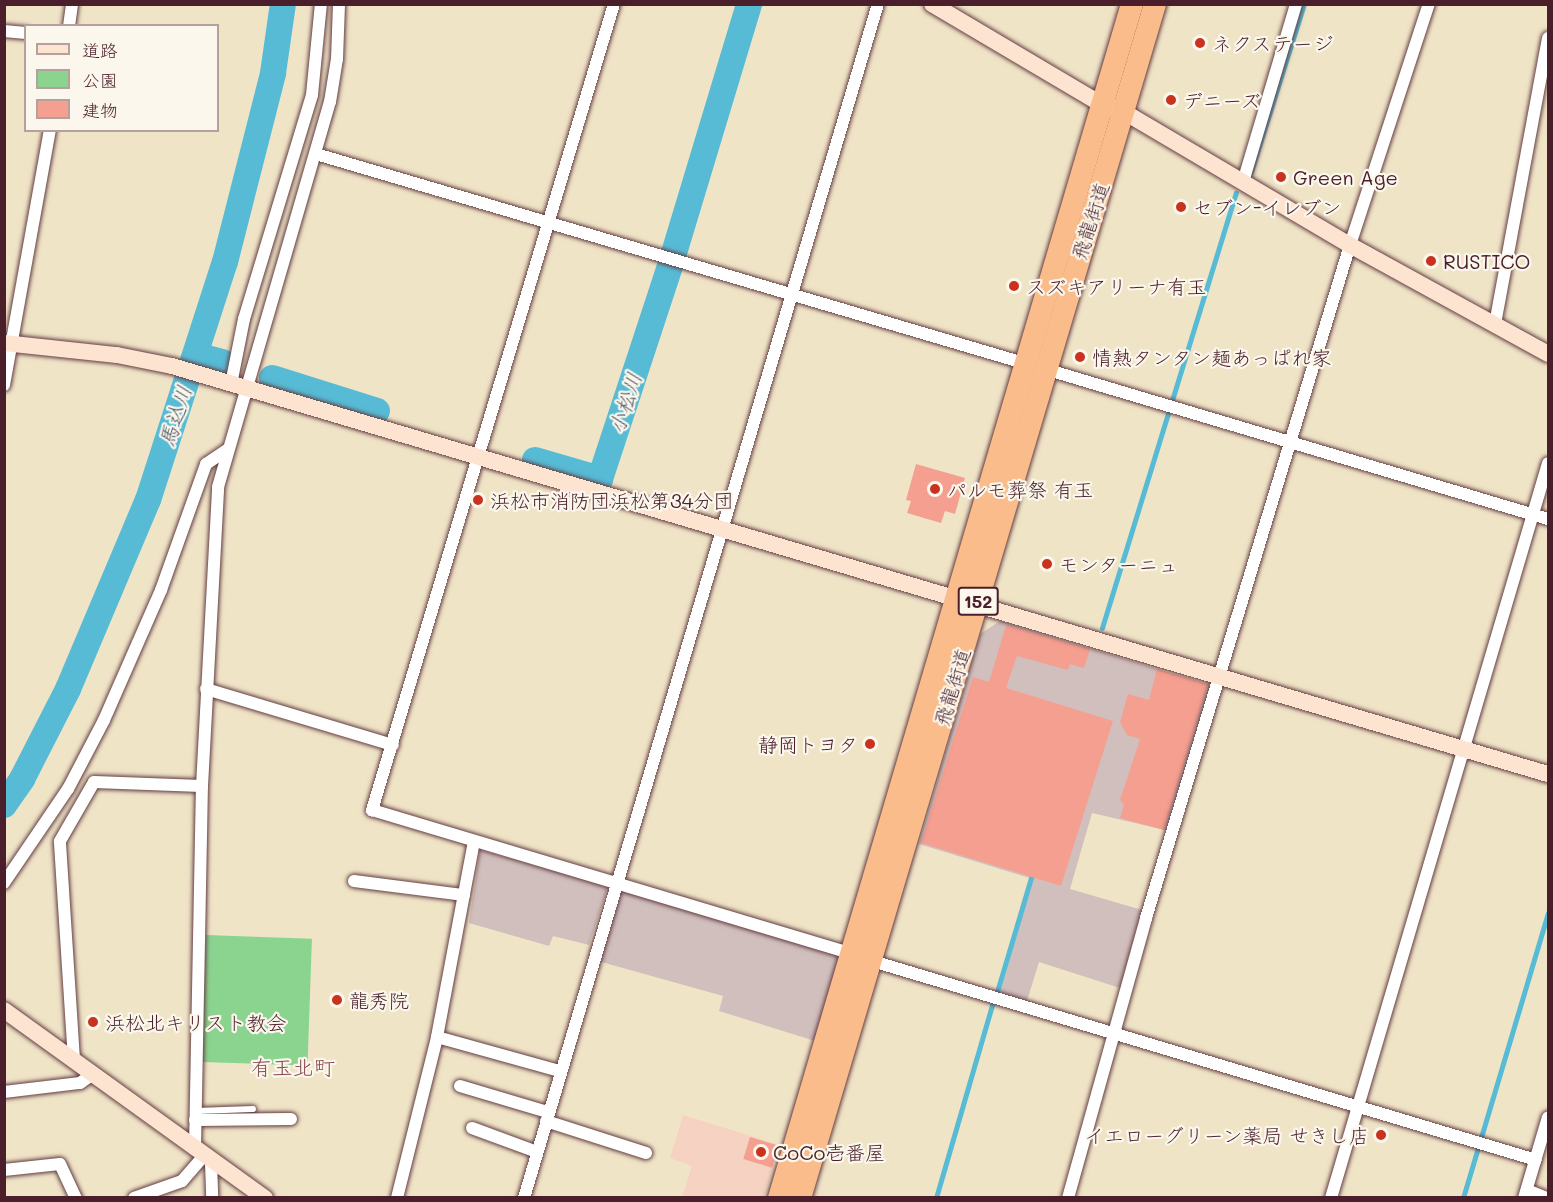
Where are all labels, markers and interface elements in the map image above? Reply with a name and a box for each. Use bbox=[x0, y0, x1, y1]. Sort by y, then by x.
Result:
legend bbox=[24, 24, 219, 132]
place label: ネクステージ bbox=[1212, 31, 1332, 55]
marker: ネクステージ bbox=[1193, 36, 1207, 50]
text: 道路 bbox=[82, 38, 118, 62]
text: 公園 bbox=[82, 68, 118, 92]
place label: デニーズ bbox=[1183, 88, 1263, 112]
marker: デニーズ bbox=[1164, 93, 1178, 107]
text: 建物 bbox=[82, 98, 118, 122]
place label: Green Age bbox=[1293, 165, 1398, 189]
marker: Green Age bbox=[1274, 170, 1288, 184]
street label: 飛龍街道 bbox=[1066, 179, 1114, 263]
place label: セブン-イレブン bbox=[1193, 195, 1341, 219]
marker: セブン-イレブン bbox=[1174, 200, 1188, 214]
place label: RUSTICO bbox=[1443, 249, 1530, 273]
marker: RUSTICO bbox=[1424, 254, 1438, 268]
place label: スズキアリーナ有玉 bbox=[1026, 274, 1206, 298]
marker: スズキアリーナ有玉 bbox=[1007, 279, 1021, 293]
place label: 情熱タンタン麺あっぱれ家 bbox=[1092, 345, 1332, 369]
marker: 情熱タンタン麺あっぱれ家 bbox=[1073, 350, 1087, 364]
water label: 小松川 bbox=[603, 369, 647, 437]
water label: 馬込川 bbox=[153, 382, 197, 450]
place label: パルモ葬祭 有玉 bbox=[947, 477, 1093, 501]
marker: パルモ葬祭 有玉 bbox=[928, 482, 942, 496]
place label: 浜松市消防団浜松第34分団 bbox=[490, 488, 733, 512]
marker: 浜松市消防団浜松第34分団 bbox=[471, 493, 485, 507]
place label: モンターニュ bbox=[1059, 552, 1179, 576]
marker: モンターニュ bbox=[1040, 557, 1054, 571]
road number: 152 bbox=[957, 586, 999, 616]
street label: 飛龍街道 bbox=[929, 645, 975, 729]
place label: 静岡トヨタ bbox=[758, 732, 858, 756]
marker: 静岡トヨタ bbox=[863, 737, 877, 751]
place label: 龍秀院 bbox=[349, 988, 409, 1012]
marker: 龍秀院 bbox=[330, 993, 344, 1007]
place label: 浜松北キリスト教会 bbox=[105, 1010, 285, 1034]
marker: 浜松北キリスト教会 bbox=[86, 1015, 100, 1029]
district label: 有玉北町 bbox=[251, 1054, 335, 1080]
place label: イエローグリーン薬局 せきし店 bbox=[1083, 1123, 1369, 1147]
marker: イエローグリーン薬局 せきし店 bbox=[1374, 1128, 1388, 1142]
place label: CoCo壱番屋 bbox=[773, 1140, 885, 1164]
marker: CoCo壱番屋 bbox=[754, 1145, 768, 1159]

